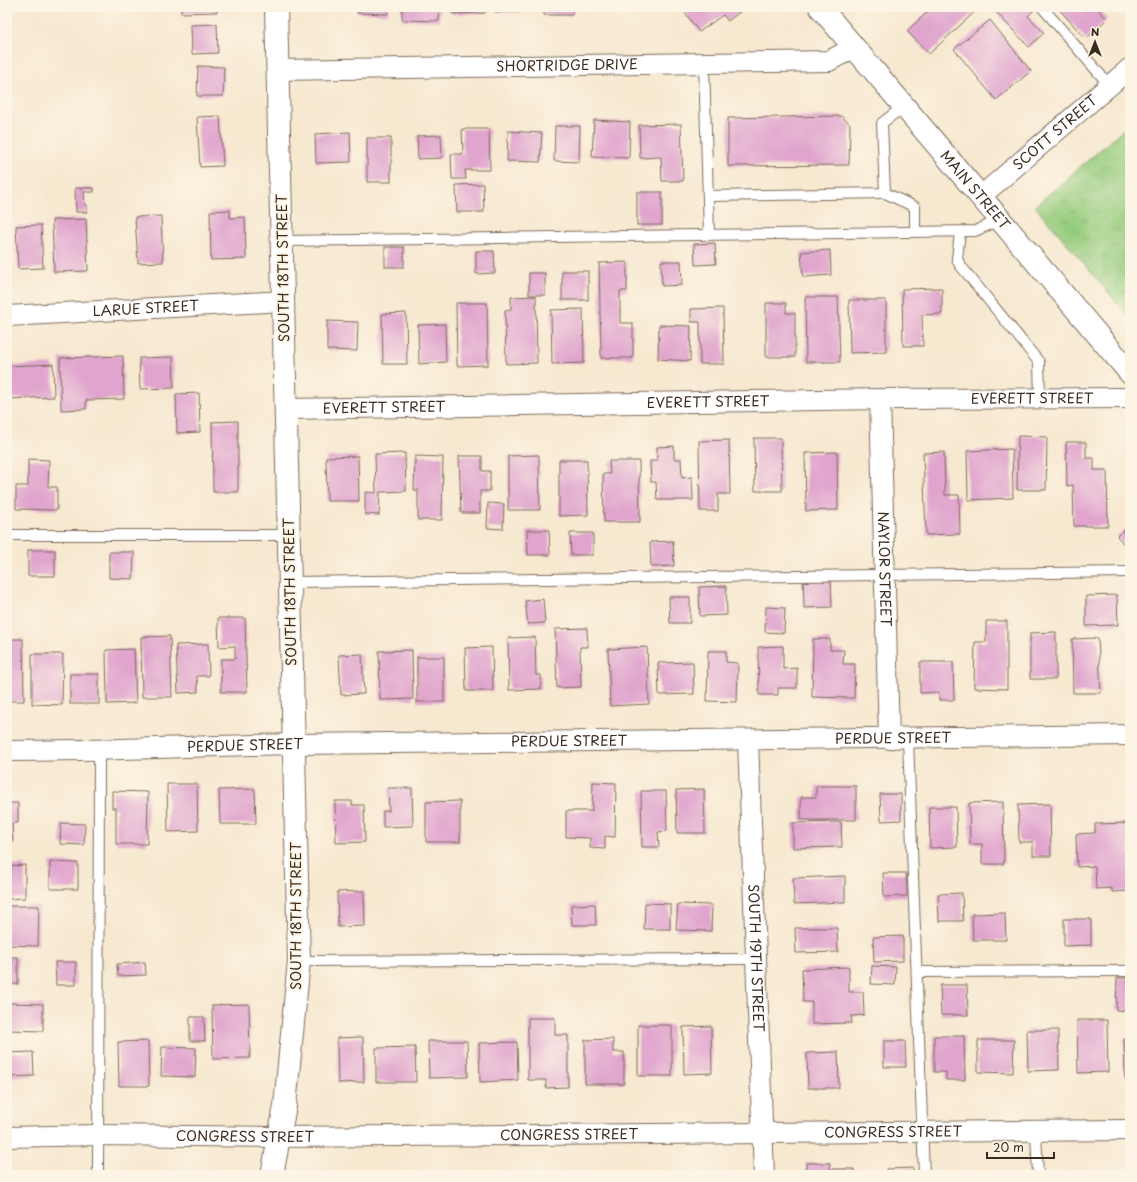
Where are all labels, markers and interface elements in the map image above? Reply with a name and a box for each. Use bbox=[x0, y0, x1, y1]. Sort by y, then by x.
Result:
north arrow bbox=[1075, 22, 1115, 62]
text: N bbox=[1091, 23, 1100, 40]
street label: SHORTRIDGE DRIVE bbox=[496, 53, 638, 76]
street label: SCOTT STREET bbox=[1008, 89, 1102, 174]
street label: MAIN STREET bbox=[936, 146, 1016, 234]
street label: SOUTH 18TH STREET bbox=[271, 193, 294, 342]
street label: LARUE STREET bbox=[92, 295, 200, 321]
street label: EVERETT STREET bbox=[971, 387, 1094, 409]
street label: EVERETT STREET bbox=[646, 390, 770, 413]
street label: EVERETT STREET bbox=[323, 395, 446, 418]
street label: NAYLOR STREET bbox=[873, 511, 897, 627]
street label: SOUTH 18TH STREET bbox=[278, 517, 301, 666]
street label: PERDUE STREET bbox=[835, 727, 952, 749]
street label: PERDUE STREET bbox=[511, 730, 628, 752]
street label: PERDUE STREET bbox=[186, 733, 304, 757]
street label: SOUTH 18TH STREET bbox=[285, 842, 306, 990]
street label: SOUTH 19TH STREET bbox=[743, 884, 770, 1032]
street label: CONGRESS STREET bbox=[824, 1120, 962, 1143]
street label: CONGRESS STREET bbox=[500, 1123, 638, 1145]
street label: CONGRESS STREET bbox=[176, 1125, 315, 1147]
scale bar bbox=[987, 1134, 1054, 1160]
text: 20 m bbox=[993, 1138, 1024, 1156]

